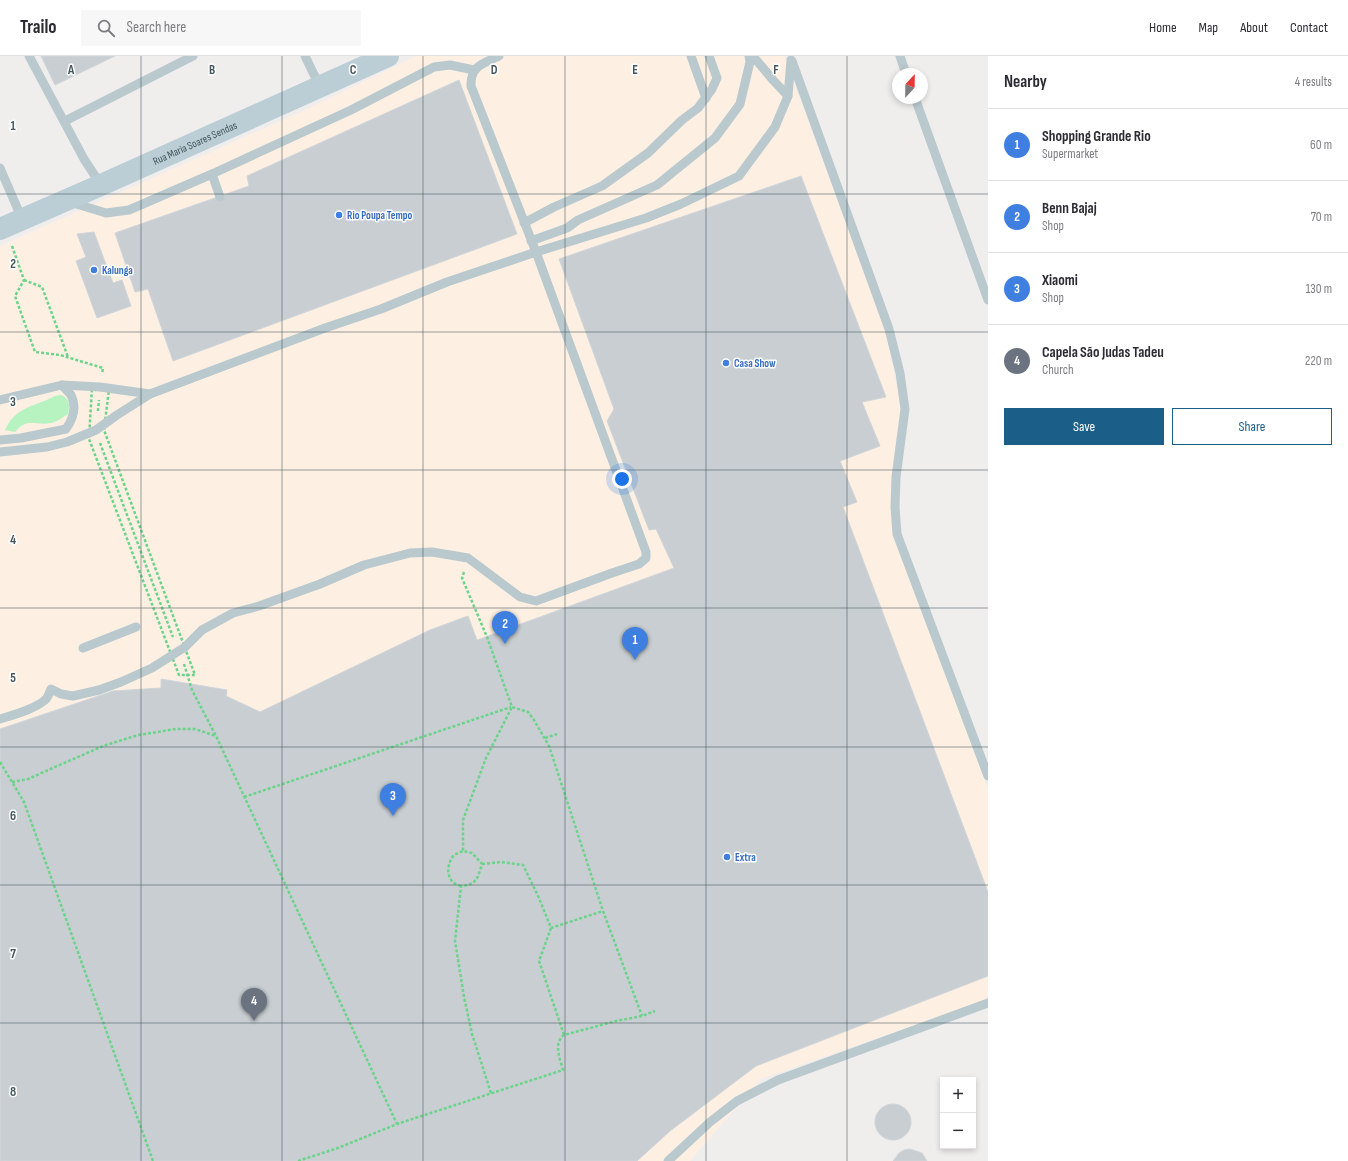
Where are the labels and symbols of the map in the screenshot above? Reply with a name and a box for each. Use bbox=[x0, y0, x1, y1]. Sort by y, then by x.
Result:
text: A bbox=[67, 62, 75, 78]
text: B bbox=[209, 62, 215, 78]
text: C bbox=[350, 62, 357, 78]
text: D bbox=[491, 62, 498, 78]
text: E bbox=[632, 62, 638, 78]
text: F bbox=[773, 62, 779, 78]
north arrow bbox=[892, 68, 928, 104]
text: 1 bbox=[10, 118, 16, 134]
street label: Rua Maria Soares Sendas bbox=[151, 118, 239, 167]
place label: Rio Poupa Tempo bbox=[347, 209, 413, 222]
marker: Rio Poupa Tempo bbox=[334, 210, 344, 220]
text: 2 bbox=[10, 256, 16, 272]
place label: Kalunga bbox=[102, 264, 133, 277]
marker: Kalunga bbox=[89, 265, 99, 275]
place label: Casa Show bbox=[734, 357, 776, 370]
marker: Casa Show bbox=[721, 358, 731, 368]
text: 3 bbox=[10, 394, 16, 410]
your location bbox=[612, 469, 632, 489]
text: 4 bbox=[10, 532, 16, 548]
pin: 2 bbox=[492, 611, 518, 644]
pin: 1 bbox=[622, 627, 648, 660]
text: 5 bbox=[10, 670, 16, 686]
pin: 3 bbox=[380, 783, 406, 816]
text: 6 bbox=[10, 808, 16, 824]
place label: Extra bbox=[735, 851, 756, 864]
marker: Extra bbox=[722, 852, 732, 862]
text: 7 bbox=[10, 946, 16, 962]
pin: 4 bbox=[241, 988, 267, 1021]
text: 8 bbox=[10, 1084, 16, 1100]

